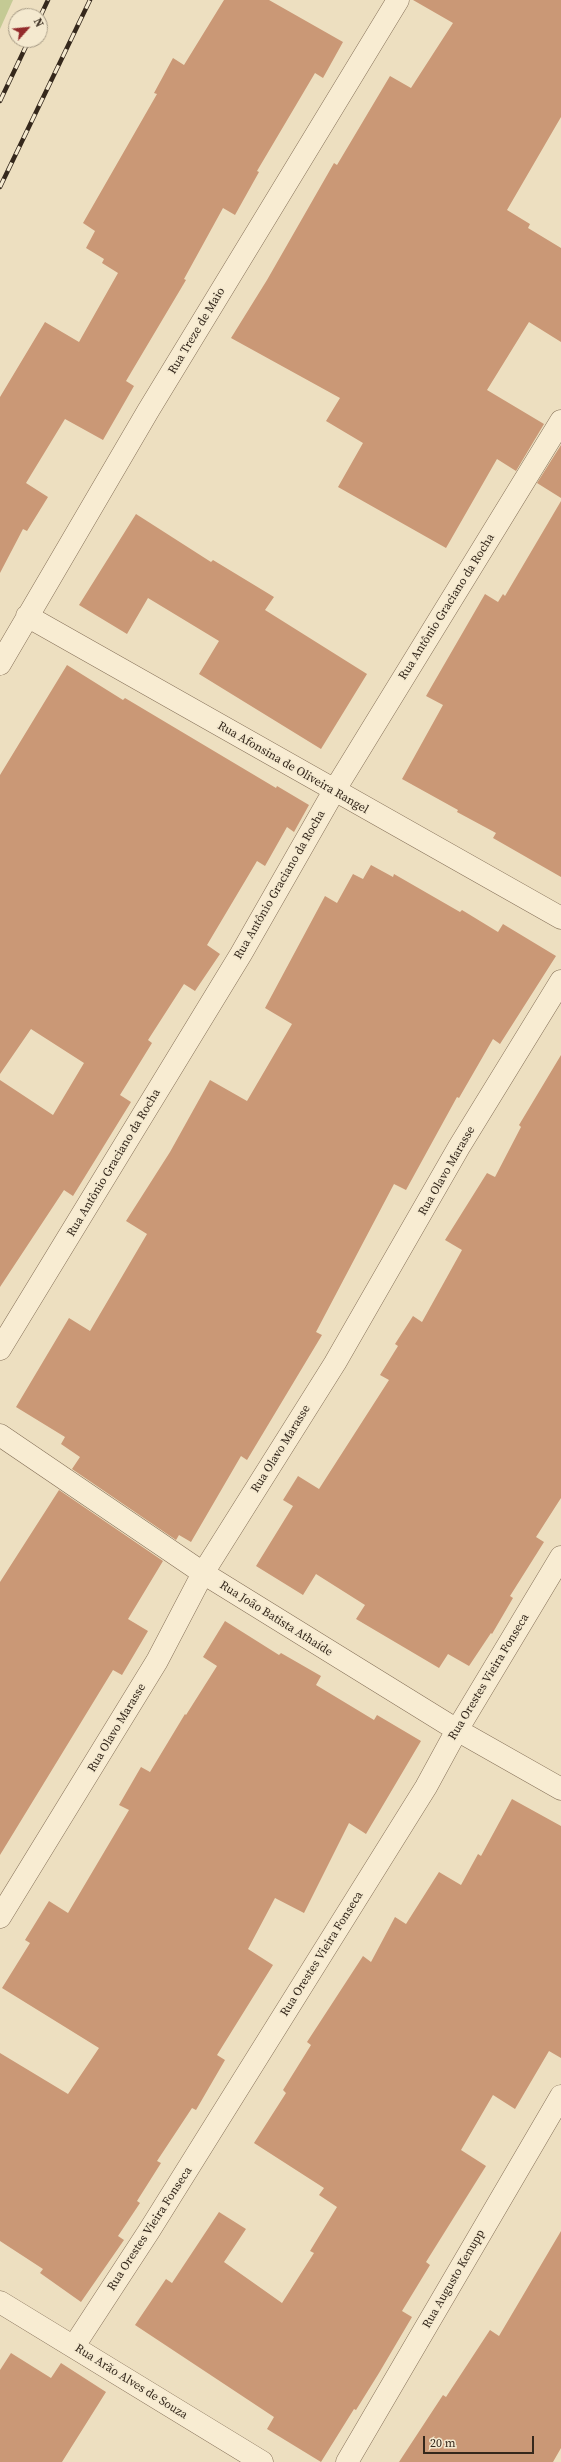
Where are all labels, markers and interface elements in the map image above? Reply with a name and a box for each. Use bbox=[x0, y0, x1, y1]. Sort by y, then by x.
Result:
north arrow bbox=[8, 8, 48, 48]
text: N bbox=[30, 16, 47, 30]
street label: Rua Treze de Maio bbox=[165, 285, 229, 377]
street label: Rua Antônio Graciano da Rocha bbox=[396, 531, 498, 683]
street label: Rua Afonsina de Oliveira Rangel bbox=[215, 719, 371, 817]
street label: Rua Antônio Graciano da Rocha bbox=[231, 808, 329, 962]
street label: Rua Antônio Graciano da Rocha bbox=[64, 1087, 164, 1239]
street label: Rua Olavo Marasse bbox=[416, 1124, 478, 1218]
street label: Rua Olavo Marasse bbox=[248, 1402, 314, 1496]
street label: Rua João Batista Athaíde bbox=[217, 1578, 335, 1660]
street label: Rua Orestes Vieira Fonseca bbox=[446, 1611, 532, 1743]
street label: Rua Olavo Marasse bbox=[85, 1681, 149, 1775]
street label: Rua Orestes Vieira Fonseca bbox=[278, 1889, 366, 2019]
street label: Rua Orestes Vieira Fonseca bbox=[105, 2164, 195, 2294]
street label: Rua Augusto Kenupp bbox=[420, 2227, 488, 2331]
street label: Rua Arão Alves de Souza bbox=[72, 2341, 190, 2423]
scale bar bbox=[425, 2428, 536, 2454]
text: 20 m bbox=[430, 2435, 456, 2451]

